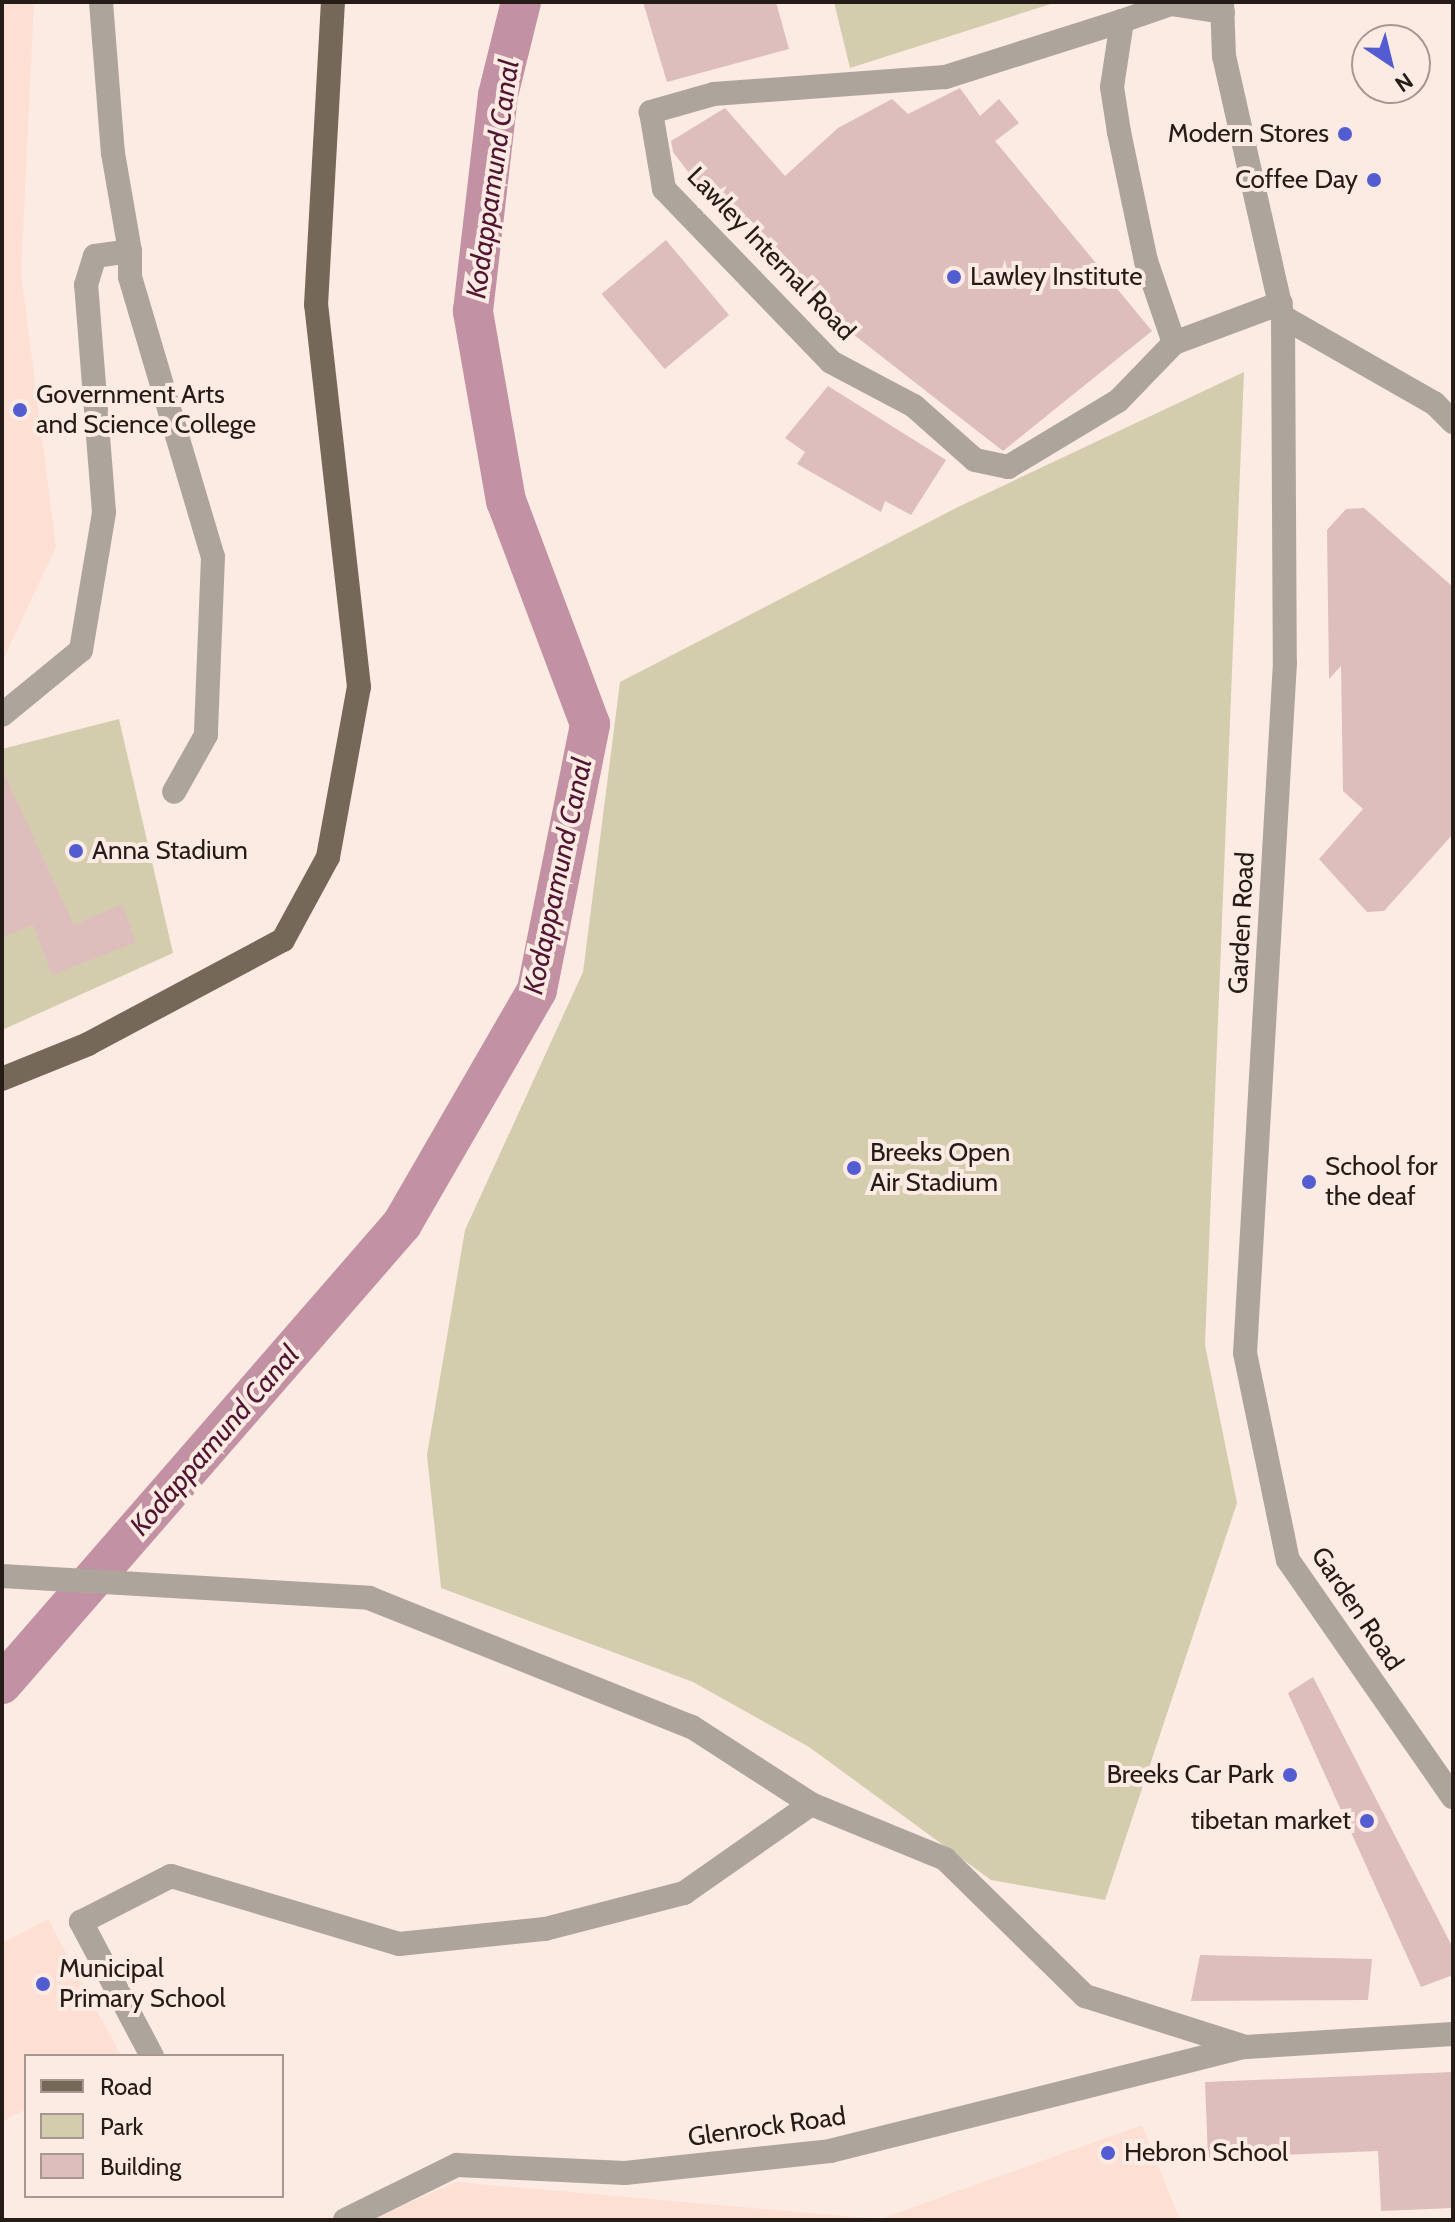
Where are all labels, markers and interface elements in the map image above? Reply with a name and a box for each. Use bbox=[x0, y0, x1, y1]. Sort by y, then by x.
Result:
north arrow bbox=[1351, 24, 1431, 104]
water label: Kodappamund Canal bbox=[459, 57, 525, 301]
text: N bbox=[1390, 67, 1418, 98]
place label: Modern Stores bbox=[1168, 118, 1329, 150]
marker: Modern Stores bbox=[1336, 125, 1354, 143]
street label: Lawley Internal Road bbox=[680, 161, 862, 347]
place label: Coffee Day bbox=[1235, 164, 1358, 196]
marker: Coffee Day bbox=[1365, 171, 1383, 189]
place label: Lawley Institute bbox=[970, 261, 1143, 293]
marker: Lawley Institute bbox=[945, 268, 963, 286]
place label: Government Arts and Science College bbox=[36, 379, 256, 440]
marker: Government Arts and Science College bbox=[11, 401, 29, 419]
water label: Kodappamund Canal bbox=[516, 755, 598, 997]
place label: Anna Stadium bbox=[92, 835, 248, 867]
marker: Anna Stadium bbox=[67, 842, 85, 860]
street label: Garden Road bbox=[1223, 851, 1261, 995]
place label: Breeks Open Air Stadium bbox=[870, 1137, 1010, 1198]
place label: School for the deaf bbox=[1325, 1151, 1438, 1212]
marker: Breeks Open Air Stadium bbox=[845, 1159, 863, 1177]
marker: School for the deaf bbox=[1300, 1173, 1318, 1191]
water label: Kodappamund Canal bbox=[122, 1338, 306, 1542]
street label: Garden Road bbox=[1304, 1541, 1410, 1677]
place label: Breeks Car Park bbox=[1106, 1759, 1274, 1791]
marker: Breeks Car Park bbox=[1281, 1766, 1299, 1784]
place label: tibetan market bbox=[1191, 1805, 1351, 1837]
marker: tibetan market bbox=[1358, 1812, 1376, 1830]
place label: Municipal Primary School bbox=[59, 1953, 226, 2014]
marker: Municipal Primary School bbox=[34, 1975, 52, 1993]
legend bbox=[24, 2054, 284, 2198]
text: Road bbox=[100, 2072, 152, 2101]
street label: Glenrock Road bbox=[686, 2100, 848, 2154]
text: Park bbox=[100, 2112, 143, 2141]
place label: Hebron School bbox=[1124, 2137, 1288, 2169]
marker: Hebron School bbox=[1099, 2144, 1117, 2162]
text: Building bbox=[100, 2152, 181, 2181]

